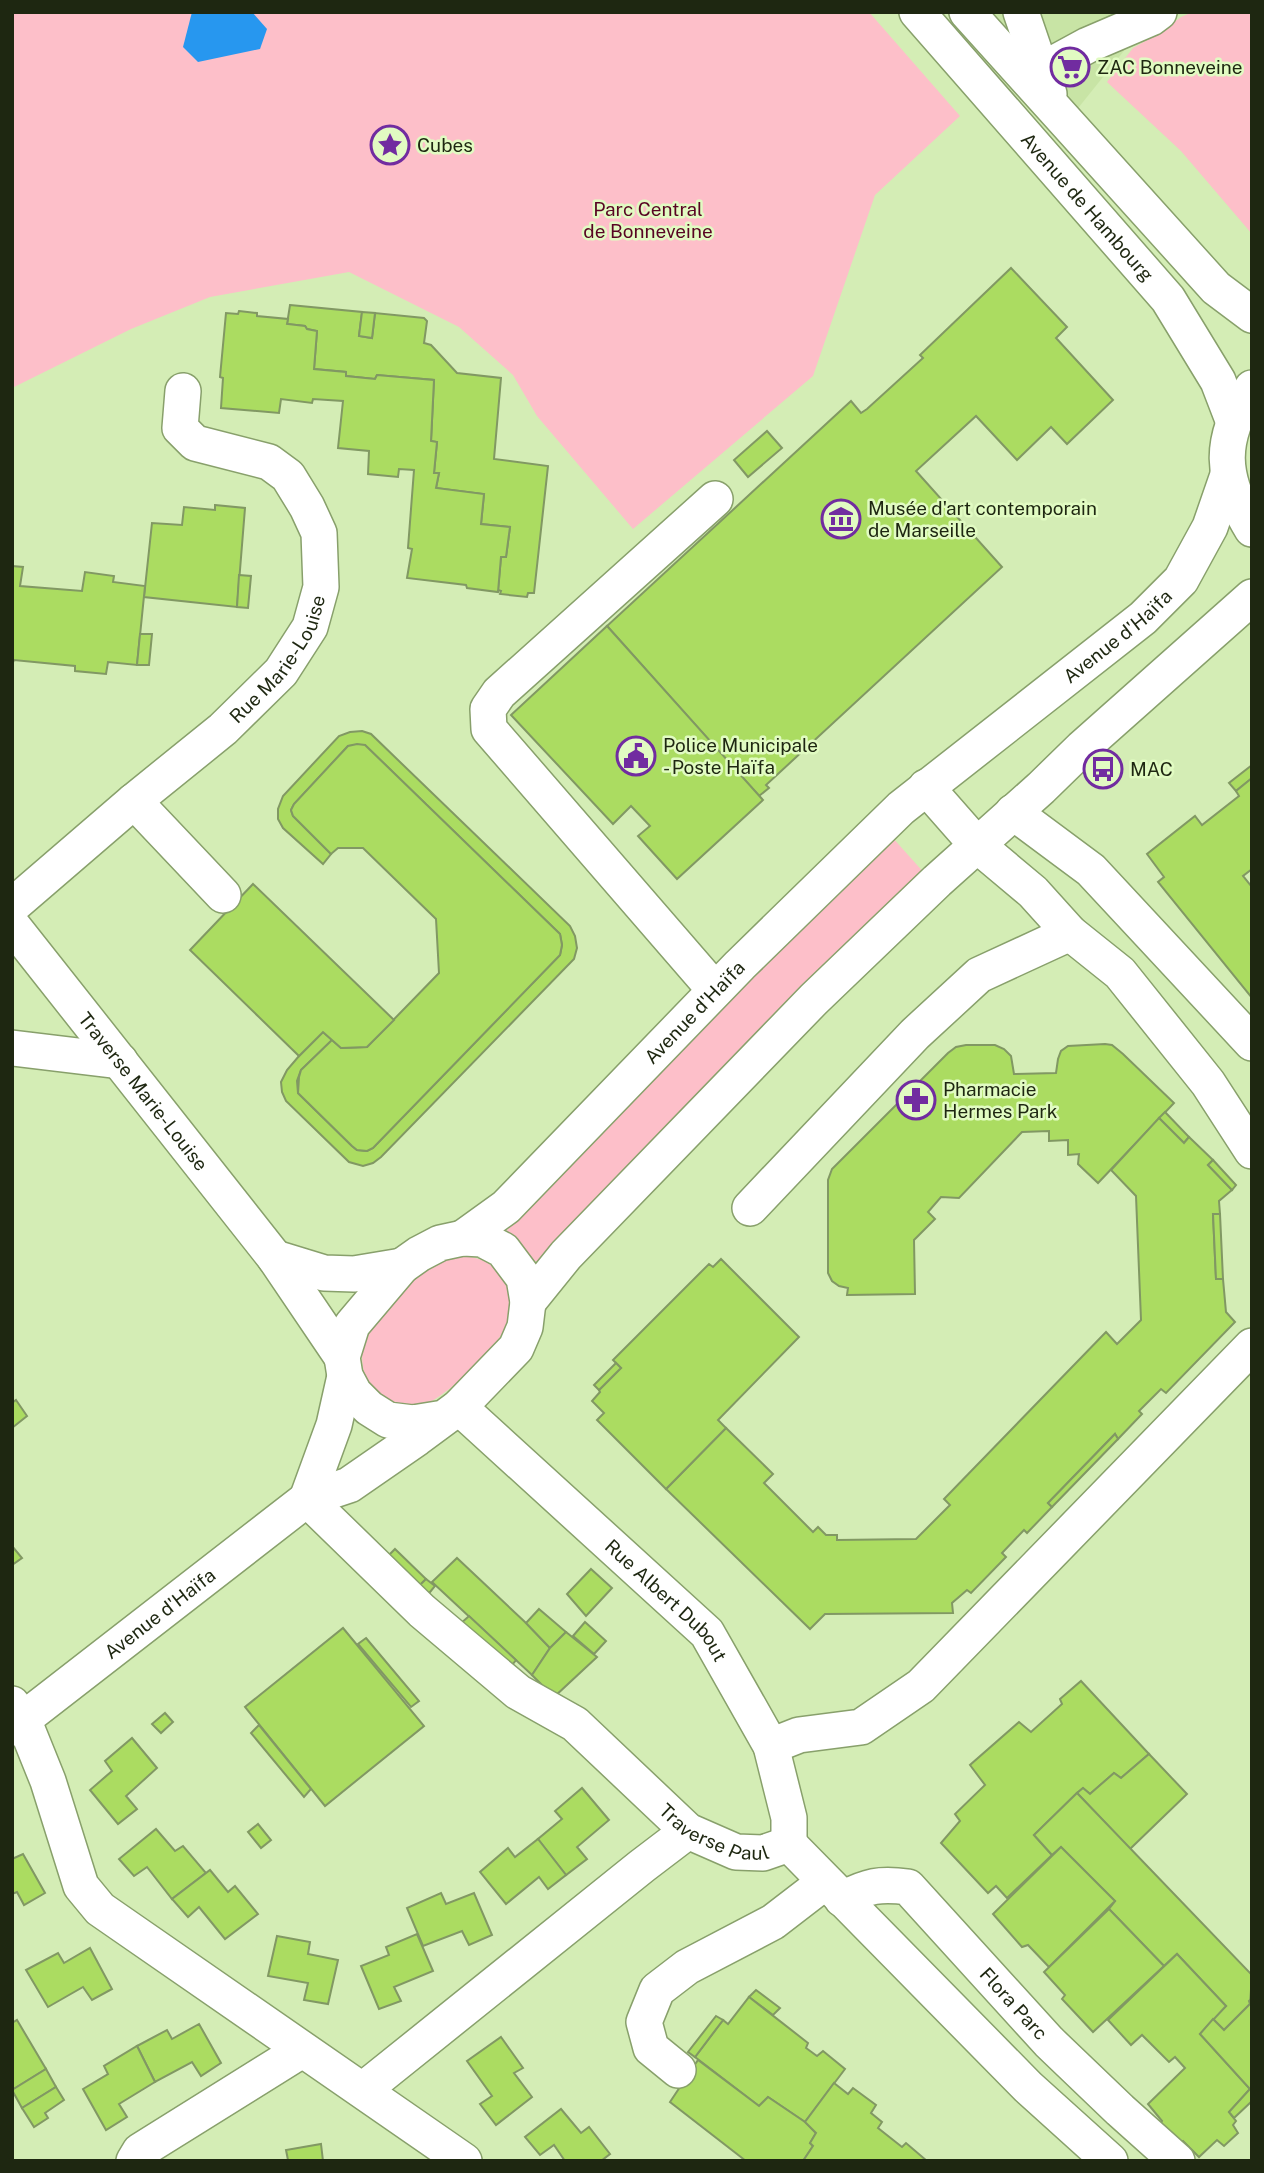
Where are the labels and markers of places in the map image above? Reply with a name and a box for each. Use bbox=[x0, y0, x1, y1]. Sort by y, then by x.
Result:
supermarket icon: ZAC Bonneveine bbox=[1049, 46, 1091, 88]
place label: ZAC Bonneveine bbox=[1097, 56, 1242, 78]
place icon: Cubes bbox=[369, 124, 411, 166]
place label: Cubes bbox=[417, 134, 473, 156]
place label: Musée d'art contemporain de Marseille bbox=[868, 497, 1097, 541]
museum icon: Musée d'art contemporain de Marseille bbox=[820, 498, 862, 540]
place label: Police Municipale - Poste Haïfa bbox=[663, 734, 818, 778]
public building icon: Police Municipale - Poste Haïfa bbox=[615, 735, 657, 777]
bus stop icon: MAC bbox=[1082, 748, 1124, 790]
place label: MAC bbox=[1130, 758, 1173, 780]
place label: Pharmacie Hermes Park bbox=[943, 1078, 1058, 1122]
pharmacy icon: Pharmacie Hermes Park bbox=[895, 1079, 937, 1121]

